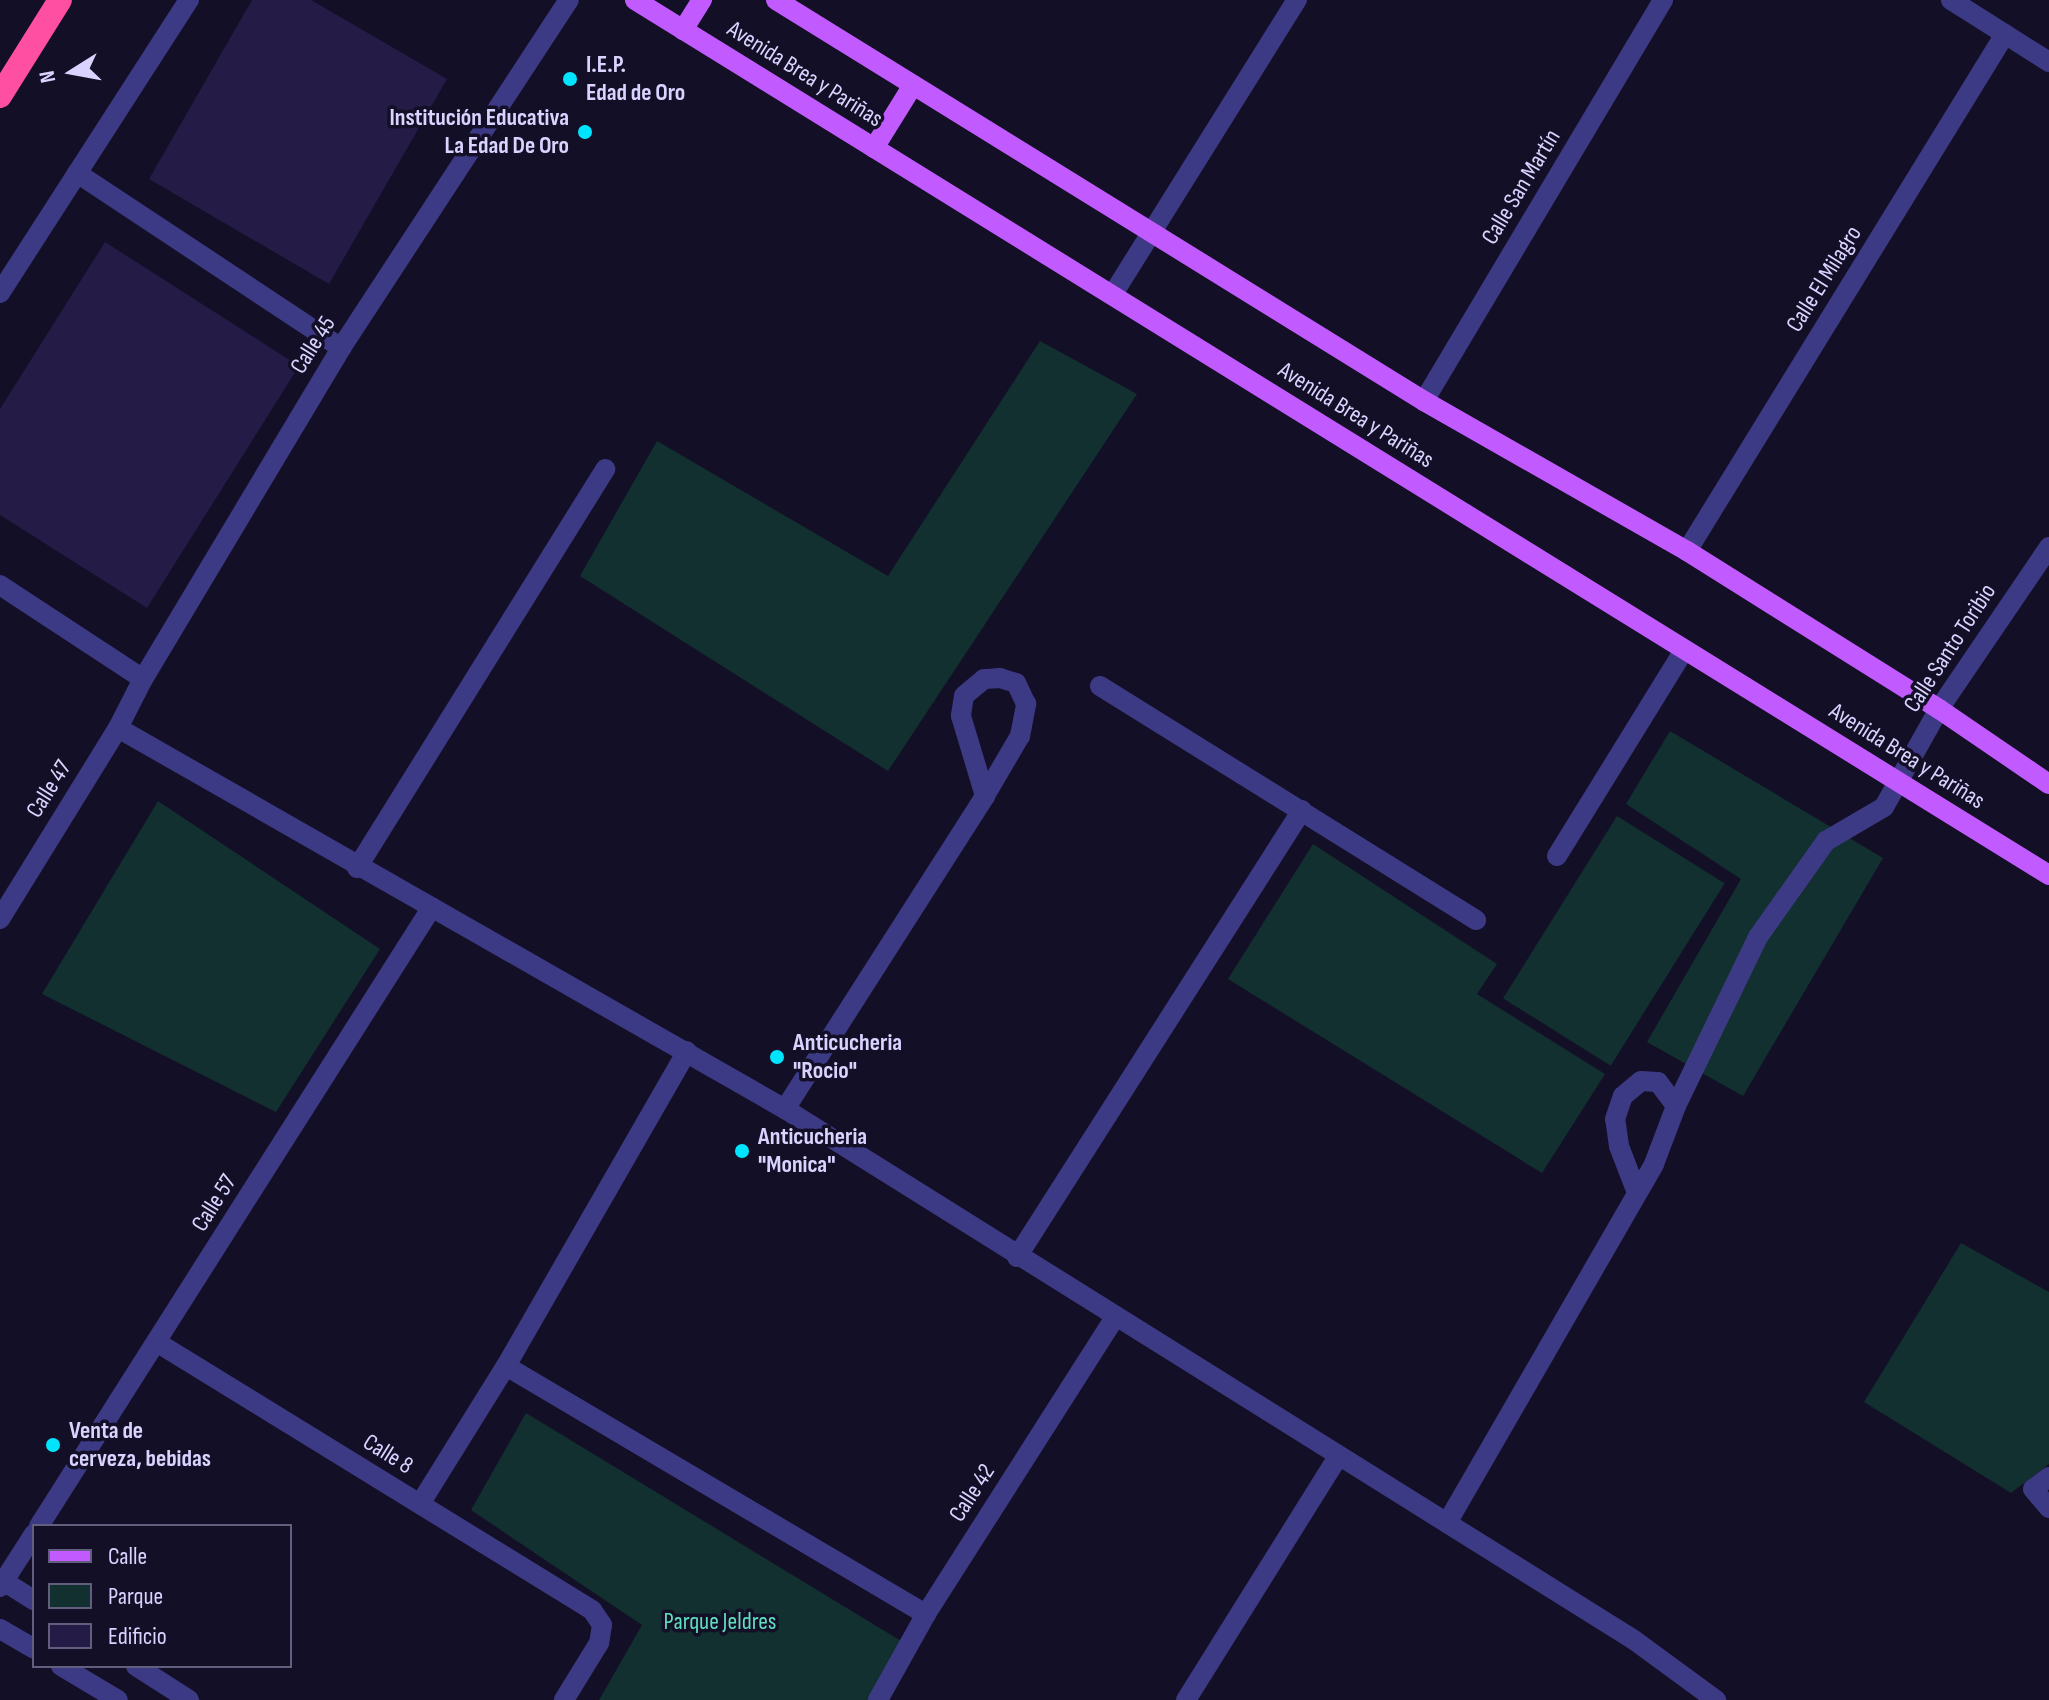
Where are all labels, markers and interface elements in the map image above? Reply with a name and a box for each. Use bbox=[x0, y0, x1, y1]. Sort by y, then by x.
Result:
street label: Avenida Brea y Pariñas bbox=[722, 15, 888, 133]
north arrow bbox=[32, 32, 112, 112]
place label: I.E.P. Edad de Oro bbox=[586, 51, 685, 107]
text: N bbox=[34, 68, 62, 85]
marker: I.E.P. Edad de Oro bbox=[561, 70, 579, 88]
place label: Institución Educativa La Edad De Oro bbox=[389, 104, 569, 160]
marker: Institución Educativa La Edad De Oro bbox=[576, 123, 594, 141]
street label: Calle San Martín bbox=[1475, 124, 1567, 250]
street label: Calle El Milagro bbox=[1780, 221, 1868, 337]
street label: Calle 45 bbox=[284, 311, 342, 379]
street label: Avenida Brea y Pariñas bbox=[1273, 356, 1439, 474]
street label: Calle Santo Toribio bbox=[1898, 578, 2002, 718]
street label: Avenida Brea y Pariñas bbox=[1824, 697, 1990, 815]
street label: Calle 47 bbox=[20, 755, 78, 823]
place label: Anticucheria "Rocio" bbox=[793, 1029, 902, 1085]
marker: Anticucheria "Rocio" bbox=[768, 1048, 786, 1066]
place label: Anticucheria "Monica" bbox=[758, 1123, 867, 1179]
marker: Anticucheria "Monica" bbox=[733, 1142, 751, 1160]
street label: Calle 57 bbox=[185, 1169, 243, 1237]
place label: Venta de cerveza, bebidas bbox=[69, 1417, 211, 1473]
street label: Calle 8 bbox=[358, 1428, 418, 1480]
marker: Venta de cerveza, bebidas bbox=[44, 1436, 62, 1454]
street label: Calle 42 bbox=[943, 1459, 1001, 1527]
legend bbox=[32, 1524, 292, 1668]
text: Calle bbox=[108, 1542, 147, 1571]
text: Parque bbox=[108, 1582, 163, 1611]
park label: Parque Jeldres bbox=[664, 1608, 776, 1636]
text: Edificio bbox=[108, 1622, 167, 1651]

